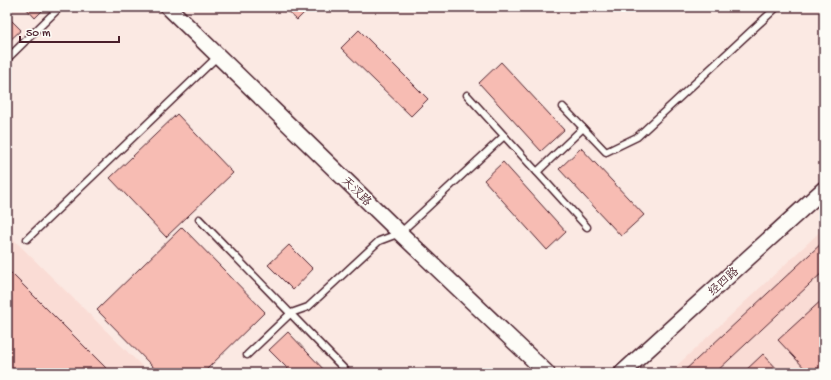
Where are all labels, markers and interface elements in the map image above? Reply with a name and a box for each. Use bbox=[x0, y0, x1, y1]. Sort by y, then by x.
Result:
scale bar bbox=[20, 18, 119, 44]
text: 50 m bbox=[26, 27, 51, 41]
street label: 天汊路 bbox=[338, 174, 374, 210]
street label: 经四路 bbox=[706, 264, 742, 300]

